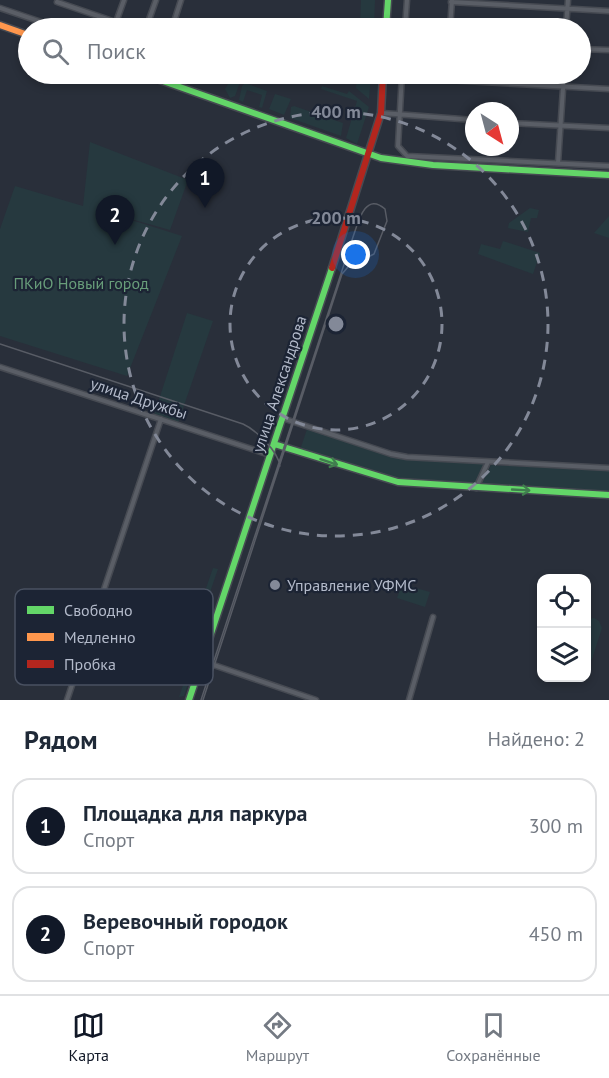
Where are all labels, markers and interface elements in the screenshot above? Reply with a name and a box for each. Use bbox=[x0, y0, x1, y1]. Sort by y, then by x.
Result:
search box bbox=[18, 18, 591, 84]
icon: search bbox=[39, 35, 72, 68]
text: Поиск bbox=[87, 37, 146, 65]
text: 400 m bbox=[311, 100, 361, 123]
north arrow bbox=[465, 102, 519, 156]
pin: 1 bbox=[186, 158, 224, 208]
pin: 2 bbox=[96, 196, 134, 245]
text: 200 m bbox=[311, 206, 361, 229]
your location bbox=[341, 240, 370, 269]
park label: ПКиО Новый город bbox=[13, 273, 149, 293]
street label: улица Александрова bbox=[247, 313, 311, 455]
centre of rings bbox=[326, 314, 346, 334]
street label: улица Дружбы bbox=[88, 373, 190, 423]
one-way arrow bbox=[319, 457, 338, 468]
one-way arrow bbox=[511, 484, 531, 495]
map controls bbox=[537, 574, 591, 682]
button: locate bbox=[537, 574, 591, 628]
place label: Управление УФМС bbox=[287, 575, 416, 595]
marker: Управление УФМС bbox=[268, 578, 282, 592]
legend bbox=[15, 589, 213, 685]
text: Свободно bbox=[64, 600, 133, 620]
text: Медленно bbox=[64, 627, 136, 647]
button: layers bbox=[537, 628, 591, 682]
text: Пробка bbox=[64, 654, 116, 674]
text: Рядом bbox=[24, 723, 98, 756]
text: Найдено: 2 bbox=[488, 726, 585, 752]
text: Площадка для паркура bbox=[83, 799, 307, 827]
text: 1 bbox=[40, 813, 51, 839]
text: 300 m bbox=[529, 813, 583, 839]
text: Спорт bbox=[83, 827, 134, 853]
text: Веревочный городок bbox=[83, 907, 288, 935]
text: 2 bbox=[40, 921, 51, 947]
text: 450 m bbox=[529, 921, 583, 947]
text: Спорт bbox=[83, 935, 134, 961]
tab: Карта bbox=[68, 1009, 109, 1065]
tab: Маршрут bbox=[246, 1009, 309, 1065]
tab: Сохранённые bbox=[446, 1009, 541, 1065]

